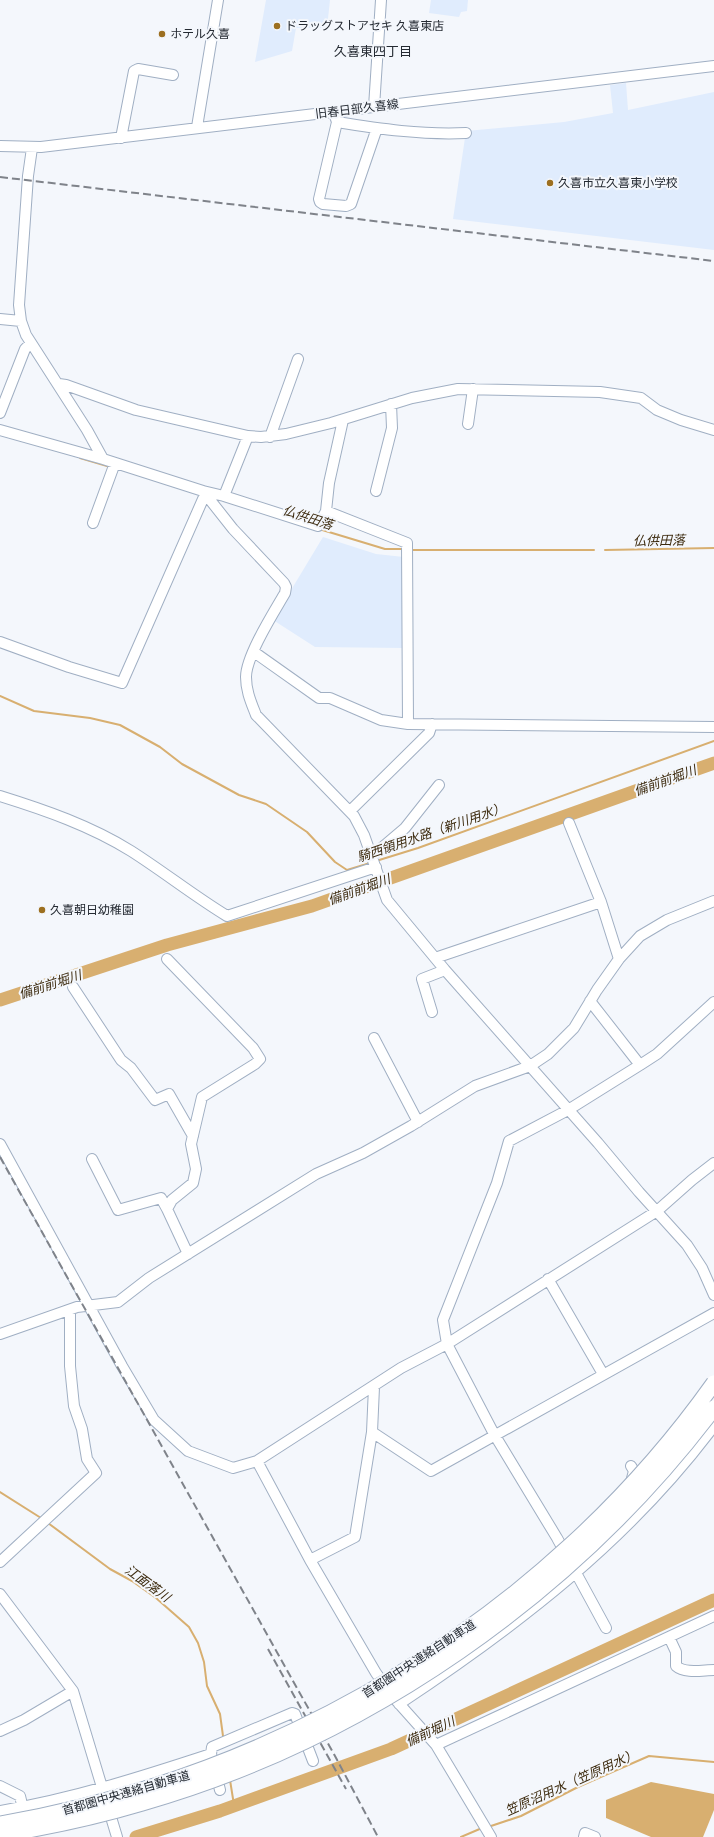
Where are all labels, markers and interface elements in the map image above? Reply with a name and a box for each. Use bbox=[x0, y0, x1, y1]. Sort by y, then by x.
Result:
place label: ドラッグストアセキ 久喜東店 bbox=[285, 18, 444, 33]
marker: ドラッグストアセキ 久喜東店 bbox=[272, 21, 282, 31]
place label: ホテル久喜 bbox=[170, 26, 230, 41]
marker: ホテル久喜 bbox=[157, 29, 167, 39]
district label: 久喜東四丁目 bbox=[334, 43, 412, 59]
street label: 旧春日部久喜線 bbox=[314, 96, 400, 121]
place label: 久喜市立久喜東小学校 bbox=[558, 175, 678, 190]
marker: 久喜市立久喜東小学校 bbox=[545, 178, 555, 188]
water label: 仏供田落 bbox=[281, 501, 337, 533]
water label: 仏供田落 bbox=[633, 532, 687, 548]
water label: 備前前堀川 bbox=[632, 761, 700, 799]
water label: 騎西領用水路（新川用水） bbox=[355, 799, 507, 865]
water label: 備前前堀川 bbox=[326, 870, 394, 908]
place label: 久喜朝日幼稚園 bbox=[50, 902, 134, 917]
marker: 久喜朝日幼稚園 bbox=[37, 905, 47, 915]
water label: 備前前堀川 bbox=[17, 966, 85, 1002]
water label: 江面落川 bbox=[122, 1561, 175, 1606]
street label: 首都圏中央連絡自動車道 bbox=[359, 1616, 478, 1701]
water label: 備前堀川 bbox=[403, 1712, 459, 1749]
water label: 笠原沼用水（笠原用水） bbox=[502, 1746, 640, 1818]
street label: 首都圏中央連絡自動車道 bbox=[60, 1767, 191, 1818]

